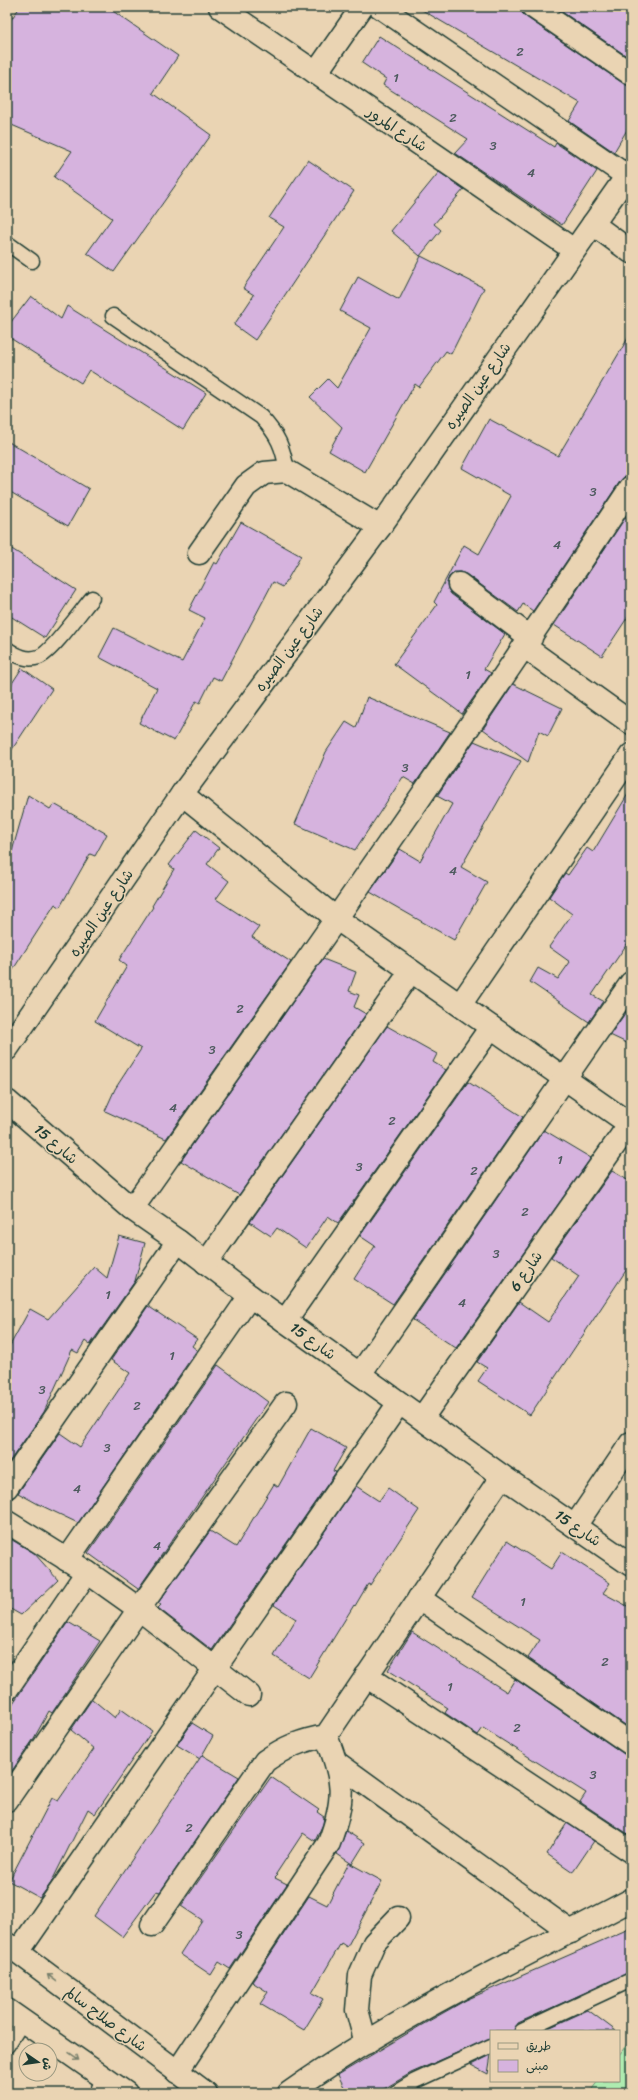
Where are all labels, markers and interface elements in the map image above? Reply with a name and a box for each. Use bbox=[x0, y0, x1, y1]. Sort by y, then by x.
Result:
house number: 2 bbox=[516, 40, 524, 63]
house number: 1 bbox=[393, 66, 399, 89]
street label: شارع المرور bbox=[361, 99, 433, 159]
house number: 2 bbox=[449, 106, 457, 129]
house number: 3 bbox=[489, 134, 497, 157]
house number: 4 bbox=[527, 161, 535, 184]
street label: شارع عين الصيره bbox=[438, 337, 518, 435]
house number: 3 bbox=[589, 480, 597, 503]
house number: 4 bbox=[553, 533, 561, 556]
street label: شارع عين الصيره bbox=[248, 600, 330, 698]
house number: 1 bbox=[465, 663, 471, 686]
house number: 3 bbox=[401, 756, 409, 779]
house number: 4 bbox=[449, 859, 457, 882]
street label: شارع عين الصيره bbox=[62, 863, 140, 963]
house number: 2 bbox=[236, 997, 244, 1020]
house number: 3 bbox=[208, 1038, 216, 1061]
house number: 4 bbox=[169, 1096, 177, 1119]
house number: 2 bbox=[388, 1109, 396, 1132]
street label: شارع 15 bbox=[28, 1117, 84, 1171]
house number: 1 bbox=[557, 1148, 563, 1171]
house number: 3 bbox=[355, 1155, 363, 1178]
house number: 2 bbox=[470, 1159, 478, 1182]
house number: 2 bbox=[521, 1200, 529, 1223]
house number: 3 bbox=[492, 1242, 500, 1265]
street label: شارع 6 bbox=[502, 1245, 550, 1297]
house number: 1 bbox=[105, 1283, 111, 1306]
house number: 4 bbox=[458, 1291, 466, 1314]
street label: شارع 15 bbox=[284, 1315, 342, 1367]
house number: 1 bbox=[169, 1344, 175, 1367]
house number: 3 bbox=[38, 1378, 46, 1401]
house number: 2 bbox=[133, 1394, 141, 1417]
house number: 3 bbox=[103, 1436, 111, 1459]
house number: 4 bbox=[73, 1477, 81, 1500]
street label: شارع 15 bbox=[549, 1502, 607, 1554]
house number: 4 bbox=[153, 1534, 161, 1557]
house number: 1 bbox=[520, 1590, 526, 1613]
house number: 2 bbox=[601, 1650, 609, 1673]
house number: 1 bbox=[447, 1675, 453, 1698]
house number: 2 bbox=[513, 1716, 521, 1739]
house number: 3 bbox=[589, 1763, 597, 1786]
house number: 2 bbox=[185, 1816, 193, 1839]
house number: 3 bbox=[235, 1923, 243, 1946]
one-way arrow bbox=[46, 1973, 57, 1982]
street label: شارع صلاح سالم bbox=[59, 1979, 153, 2059]
legend bbox=[490, 2030, 620, 2082]
text: طريق bbox=[526, 2035, 551, 2057]
north arrow bbox=[18, 2042, 58, 2082]
one-way arrow bbox=[68, 2052, 79, 2060]
text: مبنى bbox=[526, 2055, 549, 2077]
text: ش bbox=[37, 2056, 58, 2072]

